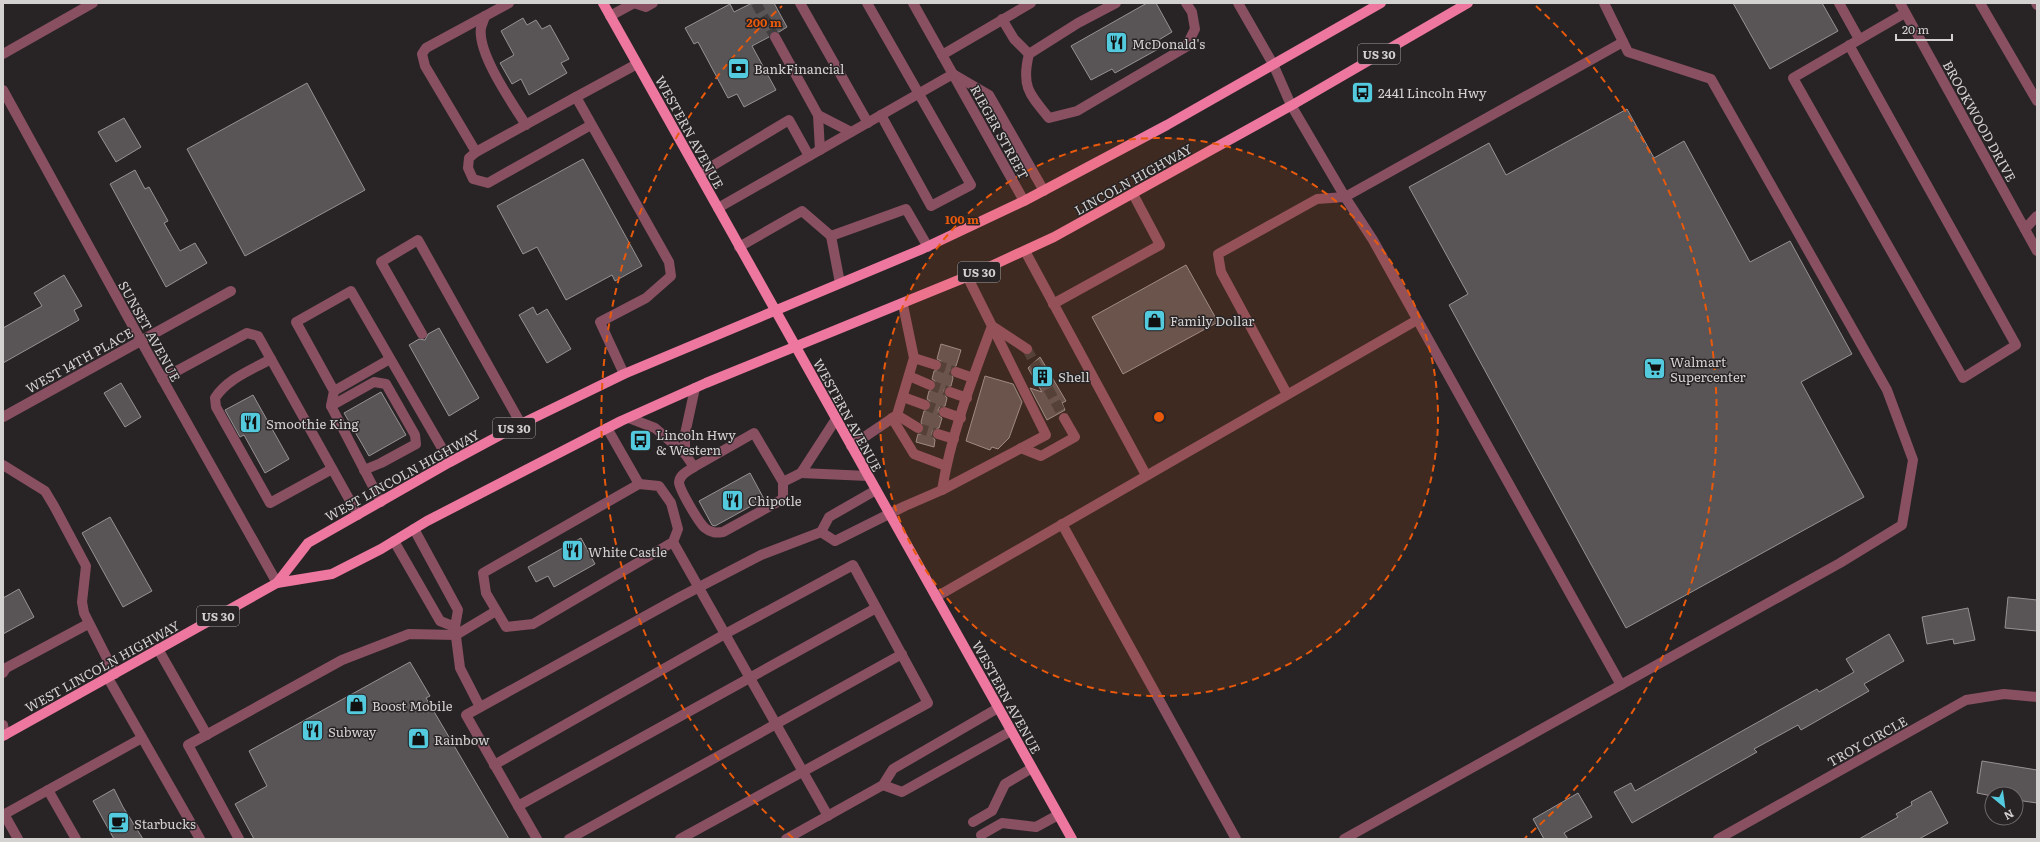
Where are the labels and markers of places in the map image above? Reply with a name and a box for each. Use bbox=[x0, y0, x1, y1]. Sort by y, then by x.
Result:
restaurant icon: McDonald's bbox=[1104, 30, 1130, 56]
place label: McDonald's bbox=[1132, 34, 1205, 53]
bank icon: BankFinancial bbox=[725, 55, 751, 81]
place label: BankFinancial bbox=[754, 59, 845, 78]
bus stop icon: 2441 Lincoln Hwy bbox=[1349, 79, 1375, 105]
place label: 2441 Lincoln Hwy bbox=[1378, 83, 1487, 102]
shop icon: Family Dollar bbox=[1142, 307, 1168, 333]
place label: Family Dollar bbox=[1170, 311, 1255, 330]
place label: Walmart Supercenter bbox=[1670, 352, 1747, 386]
supermarket icon: Walmart Supercenter bbox=[1642, 355, 1668, 381]
building icon: Shell bbox=[1029, 363, 1055, 389]
place label: Shell bbox=[1058, 367, 1090, 386]
restaurant icon: Smoothie King bbox=[237, 410, 263, 436]
centre of rings bbox=[1152, 410, 1166, 424]
place label: Smoothie King bbox=[266, 414, 360, 433]
place label: Lincoln Hwy & Western bbox=[656, 425, 736, 459]
bus stop icon: Lincoln Hwy & Western bbox=[627, 428, 653, 454]
restaurant icon: Chipotle bbox=[719, 487, 745, 513]
place label: Chipotle bbox=[748, 491, 802, 510]
restaurant icon: White Castle bbox=[560, 538, 586, 564]
place label: White Castle bbox=[588, 542, 667, 561]
shop icon: Boost Mobile bbox=[343, 692, 369, 718]
place label: Boost Mobile bbox=[372, 696, 453, 715]
restaurant icon: Subway bbox=[299, 718, 325, 744]
place label: Subway bbox=[328, 722, 377, 741]
shop icon: Rainbow bbox=[405, 726, 431, 752]
place label: Rainbow bbox=[434, 730, 490, 749]
cafe icon: Starbucks bbox=[106, 810, 132, 836]
place label: Starbucks bbox=[134, 814, 196, 833]

